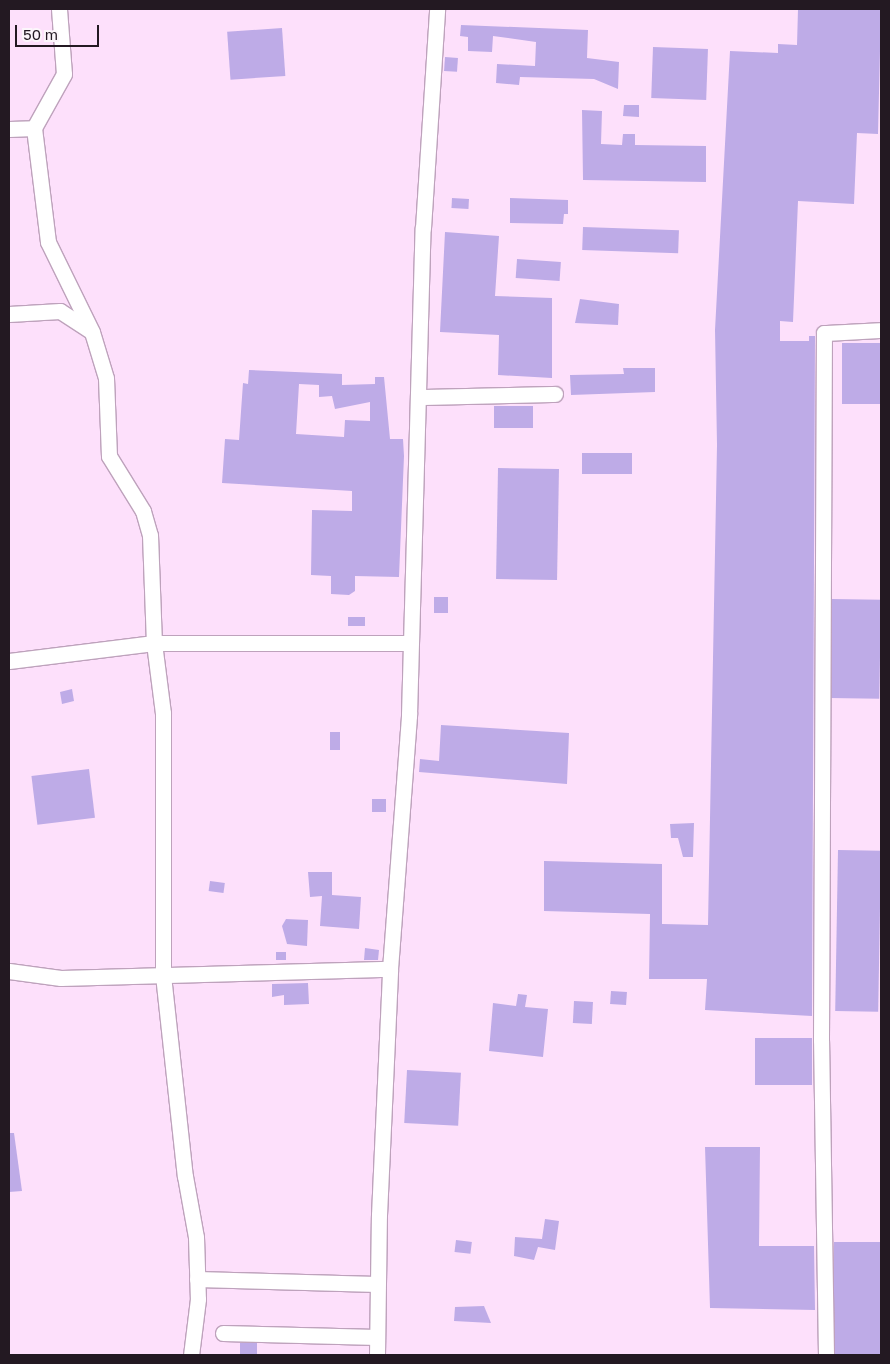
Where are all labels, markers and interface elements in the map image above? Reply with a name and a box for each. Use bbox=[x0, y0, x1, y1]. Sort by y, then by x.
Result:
scale bar bbox=[18, 15, 101, 47]
text: 50 m bbox=[23, 25, 58, 43]

